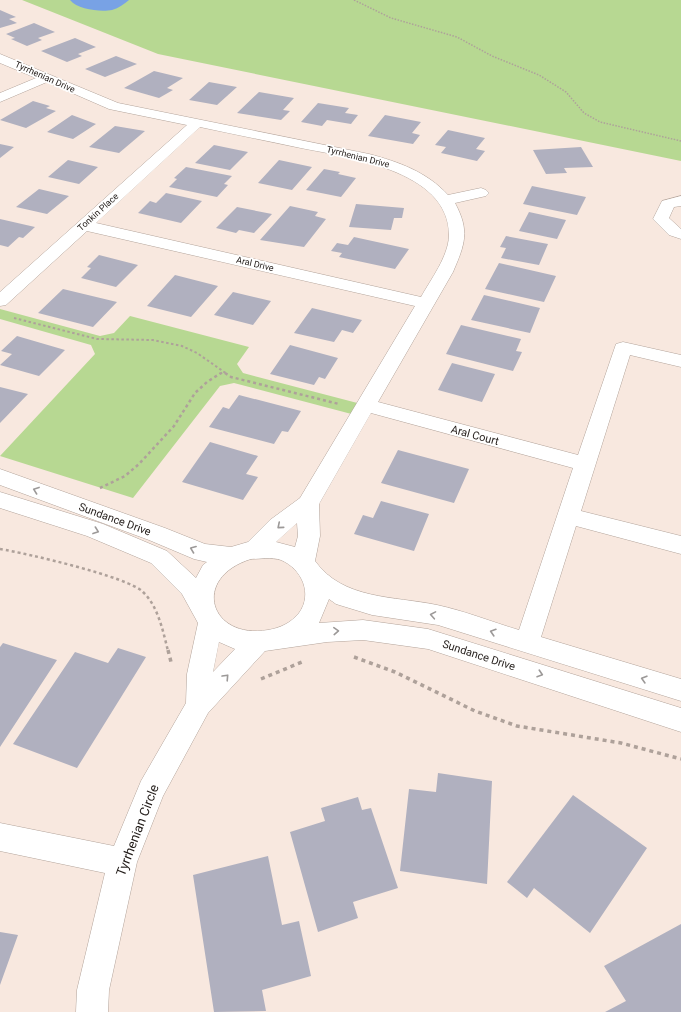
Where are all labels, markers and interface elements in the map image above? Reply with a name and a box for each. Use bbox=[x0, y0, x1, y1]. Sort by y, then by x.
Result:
street label: Tyrrhenian Drive bbox=[13, 59, 77, 95]
street label: Tyrrhenian Drive bbox=[325, 144, 391, 170]
street label: Tonkin Place bbox=[76, 191, 121, 233]
street label: Aral Drive bbox=[235, 255, 275, 273]
street label: Aral Court bbox=[449, 423, 501, 448]
one-way arrow bbox=[33, 487, 40, 495]
street label: Sundance Drive bbox=[77, 500, 153, 539]
one-way arrow bbox=[277, 521, 284, 528]
one-way arrow bbox=[92, 526, 99, 534]
one-way arrow bbox=[190, 546, 197, 554]
one-way arrow bbox=[430, 611, 436, 619]
one-way arrow bbox=[333, 627, 339, 636]
one-way arrow bbox=[489, 628, 496, 637]
street label: Sundance Drive bbox=[441, 638, 517, 673]
one-way arrow bbox=[536, 669, 543, 678]
one-way arrow bbox=[221, 674, 228, 681]
one-way arrow bbox=[640, 675, 647, 684]
street label: Tyrrhenian Circle bbox=[113, 782, 162, 878]

